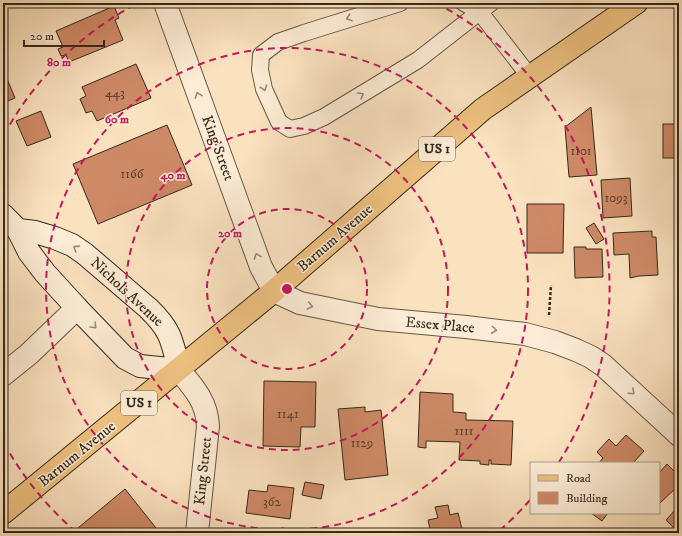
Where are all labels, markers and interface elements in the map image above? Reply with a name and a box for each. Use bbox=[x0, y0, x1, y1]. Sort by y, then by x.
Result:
one-way arrow bbox=[346, 14, 353, 22]
scale bar bbox=[24, 22, 104, 48]
text: 20 m bbox=[30, 29, 54, 44]
text: 80 m bbox=[47, 55, 71, 70]
one-way arrow bbox=[260, 84, 268, 91]
house number: 443 bbox=[105, 85, 125, 101]
one-way arrow bbox=[195, 91, 203, 98]
one-way arrow bbox=[357, 93, 364, 100]
text: 60 m bbox=[105, 112, 129, 127]
street label: King Street bbox=[197, 113, 239, 183]
road number: US 1 bbox=[419, 137, 455, 161]
house number: 1101 bbox=[570, 143, 592, 159]
house number: 1166 bbox=[120, 166, 145, 182]
text: 40 m bbox=[160, 168, 185, 183]
house number: 1093 bbox=[604, 190, 628, 206]
street label: Barnum Avenue bbox=[293, 200, 377, 276]
text: 20 m bbox=[218, 226, 242, 241]
one-way arrow bbox=[73, 245, 80, 253]
street label: Nichols Avenue bbox=[86, 253, 168, 331]
one-way arrow bbox=[254, 253, 262, 260]
centre of rings bbox=[280, 282, 294, 296]
one-way arrow bbox=[307, 301, 313, 309]
street label: Essex Place bbox=[404, 313, 476, 337]
one-way arrow bbox=[89, 321, 97, 329]
one-way arrow bbox=[491, 325, 497, 334]
one-way arrow bbox=[627, 387, 635, 394]
road number: US 1 bbox=[121, 391, 157, 415]
house number: 1141 bbox=[277, 406, 299, 422]
street label: Barnum Avenue bbox=[34, 417, 120, 491]
house number: 1111 bbox=[454, 423, 474, 439]
house number: 1129 bbox=[351, 435, 373, 451]
street label: King Street bbox=[190, 436, 216, 506]
legend bbox=[530, 462, 660, 514]
text: Road bbox=[566, 471, 591, 486]
text: Building bbox=[566, 491, 607, 506]
house number: 362 bbox=[263, 494, 282, 510]

